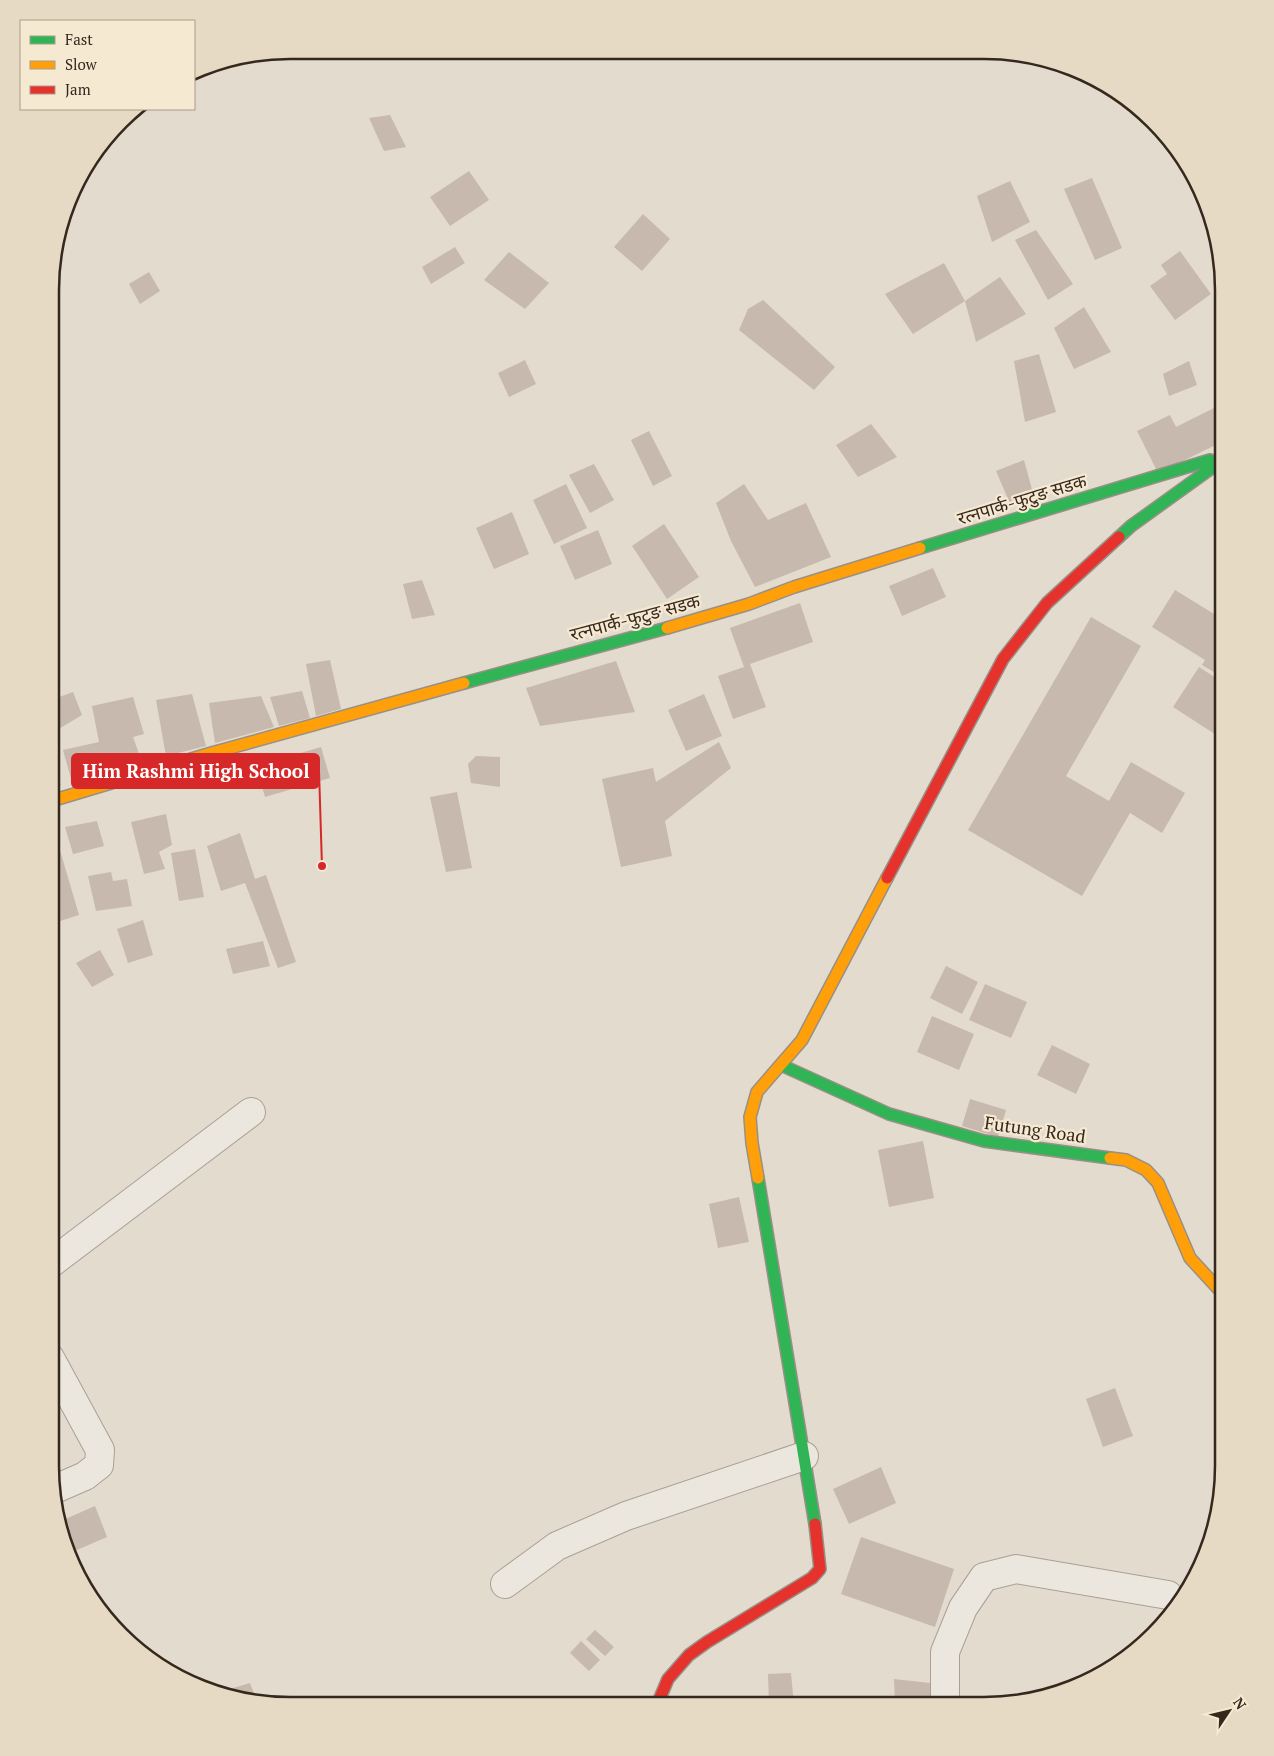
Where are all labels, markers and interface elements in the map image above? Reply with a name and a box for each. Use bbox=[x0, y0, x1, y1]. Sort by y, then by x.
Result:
legend bbox=[20, 20, 195, 110]
text: Fast bbox=[65, 29, 93, 49]
text: Slow bbox=[65, 54, 98, 74]
text: Jam bbox=[65, 79, 91, 99]
street label: रत्नपार्क-फुटुङ सडक bbox=[954, 468, 1091, 531]
street label: रत्नपार्क-फुटुङ सडक bbox=[567, 588, 704, 647]
callout: Him Rashmi High School bbox=[72, 754, 319, 788]
text: Him Rashmi High School bbox=[83, 758, 309, 783]
street label: Futung Road bbox=[983, 1110, 1087, 1148]
north arrow bbox=[1204, 1686, 1254, 1736]
text: N bbox=[1229, 1693, 1251, 1713]

